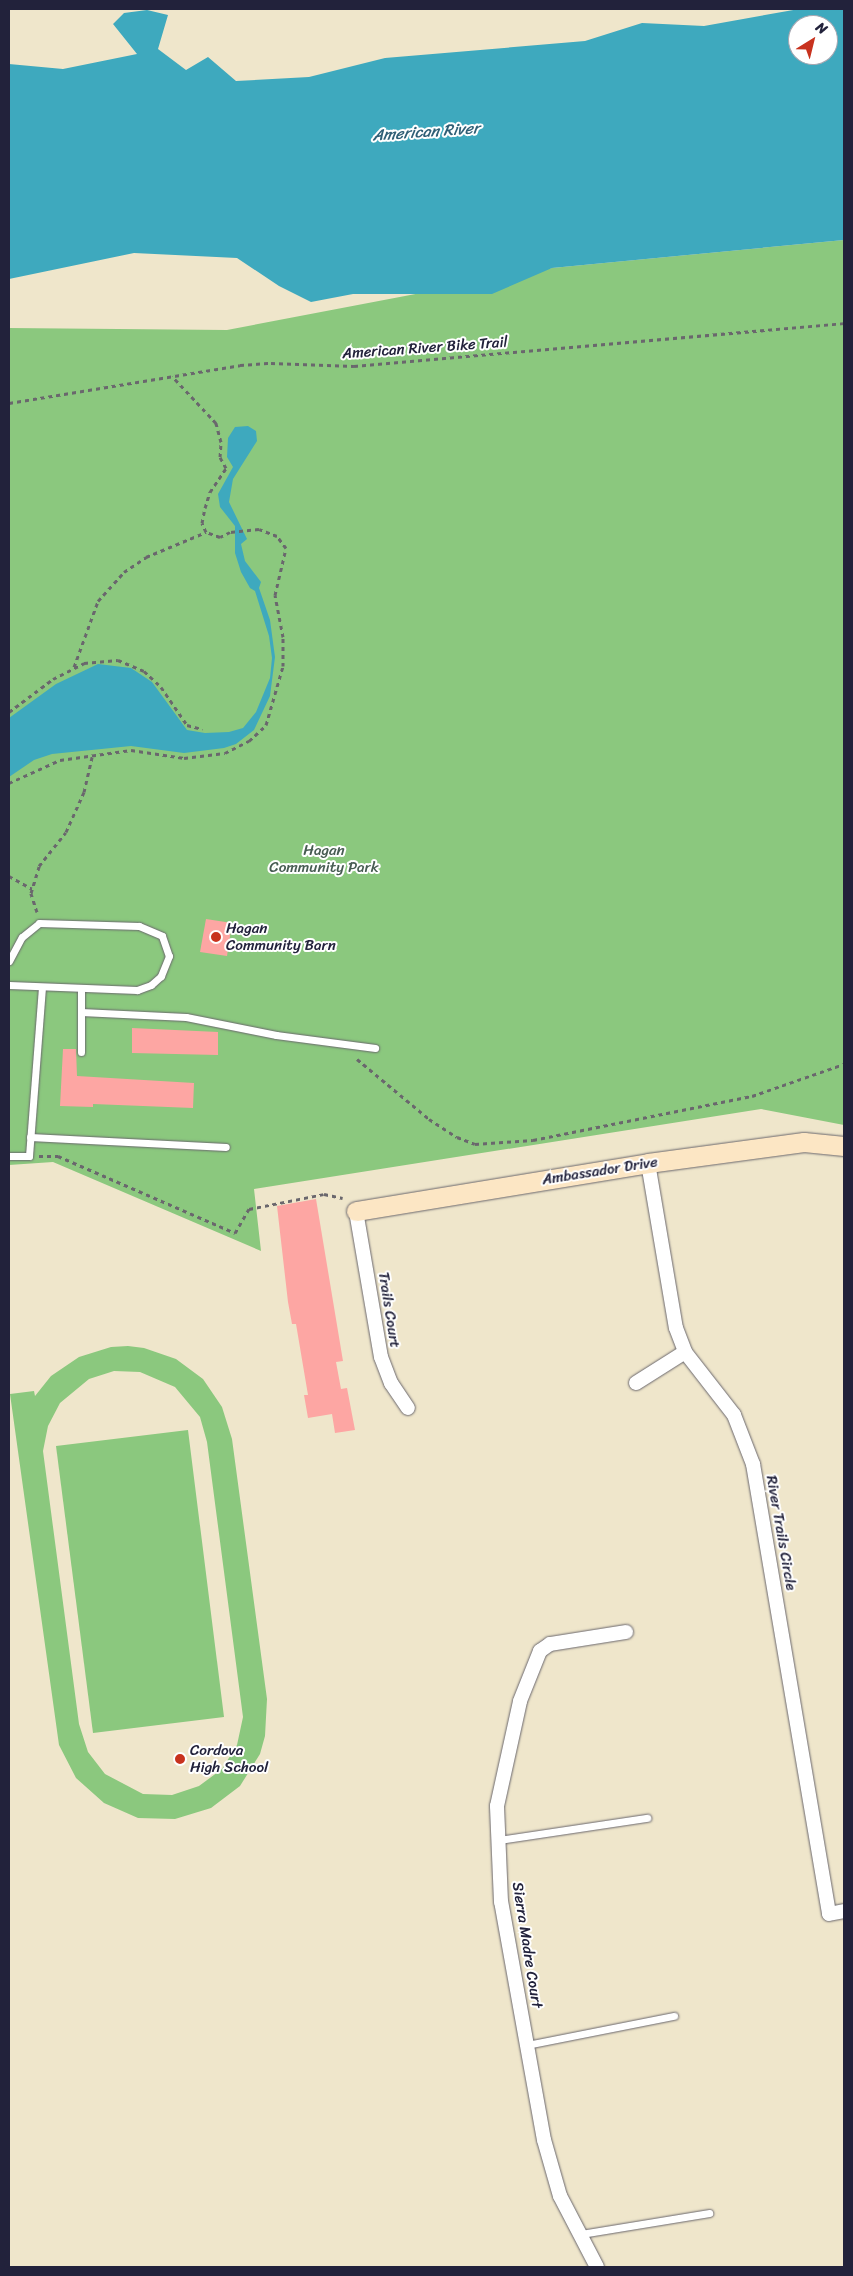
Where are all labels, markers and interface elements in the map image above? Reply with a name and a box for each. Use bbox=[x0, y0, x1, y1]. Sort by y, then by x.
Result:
north arrow bbox=[788, 15, 838, 65]
text: N bbox=[810, 15, 833, 41]
water label: American River bbox=[372, 119, 480, 145]
street label: American River Bike Trail bbox=[341, 333, 509, 363]
park label: Hagan Community Park bbox=[269, 841, 379, 876]
place label: Hagan Community Barn bbox=[226, 919, 336, 954]
marker: Hagan Community Barn bbox=[210, 931, 222, 943]
street label: Ambassador Drive bbox=[541, 1153, 659, 1189]
street label: Trails Court bbox=[374, 1271, 404, 1349]
street label: River Trails Circle bbox=[762, 1474, 800, 1592]
place label: Cordova High School bbox=[190, 1741, 268, 1776]
marker: Cordova High School bbox=[174, 1753, 186, 1765]
street label: Sierra Madre Court bbox=[508, 1880, 546, 2010]

